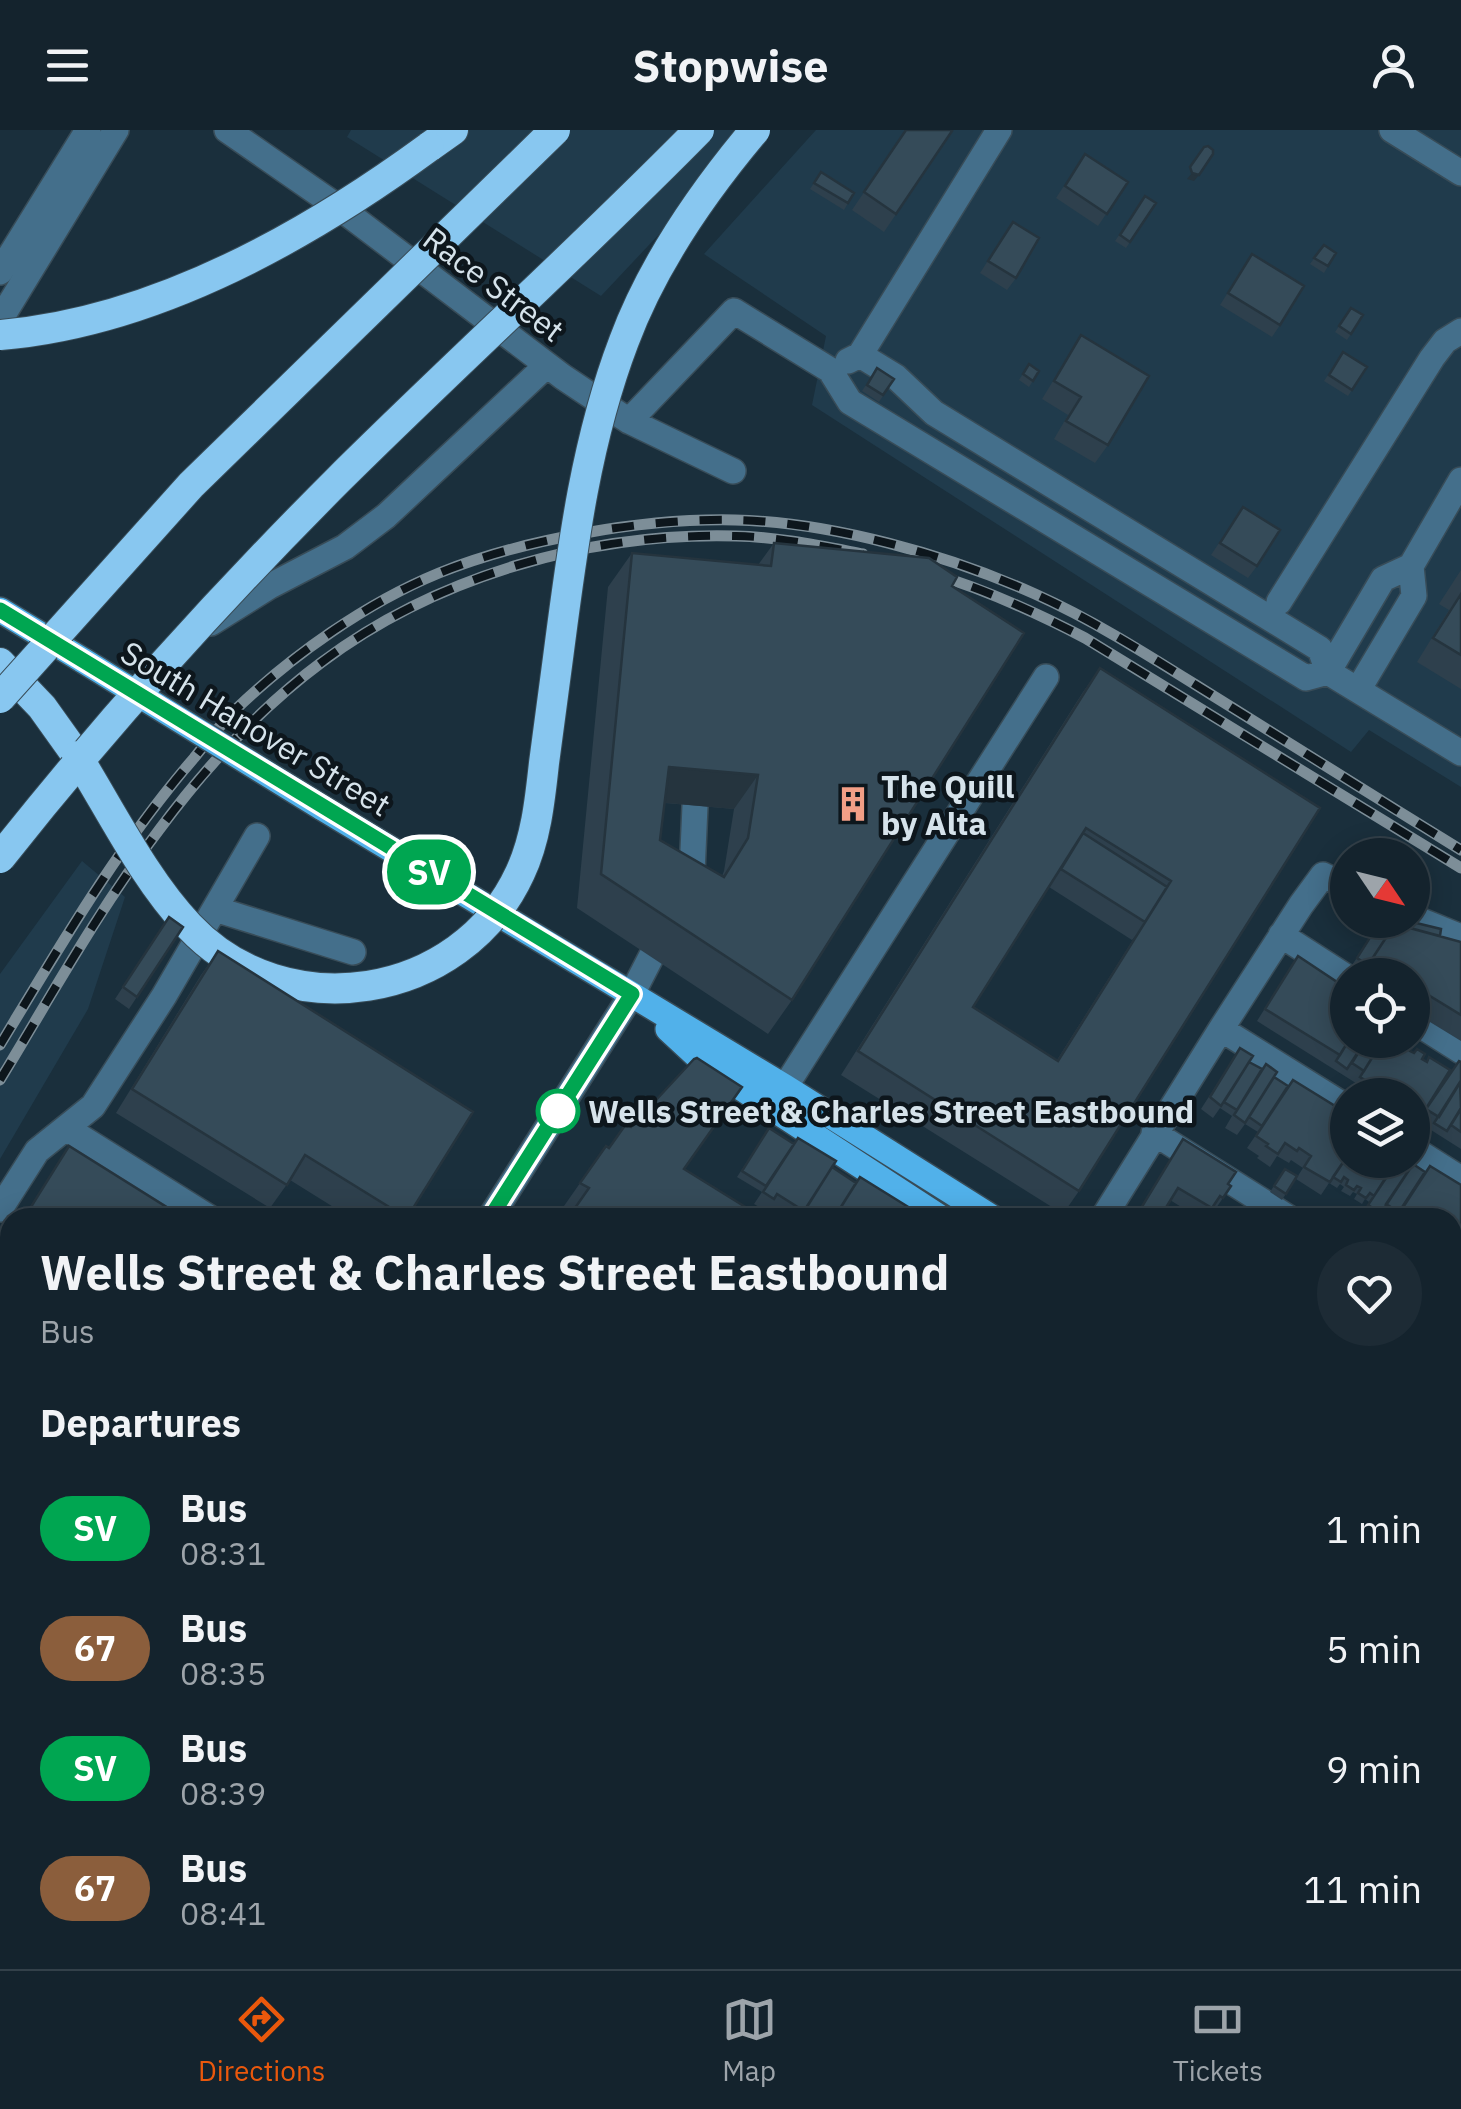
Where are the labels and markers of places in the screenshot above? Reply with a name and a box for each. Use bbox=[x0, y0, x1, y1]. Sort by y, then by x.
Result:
place label: The Quill by Alta bbox=[881, 765, 1015, 844]
building icon: The Quill by Alta bbox=[834, 785, 872, 823]
marker: Wells Street & Charles Street Eastbound bbox=[537, 1090, 579, 1132]
place label: Wells Street & Charles Street Eastbound bbox=[588, 1090, 1194, 1132]

